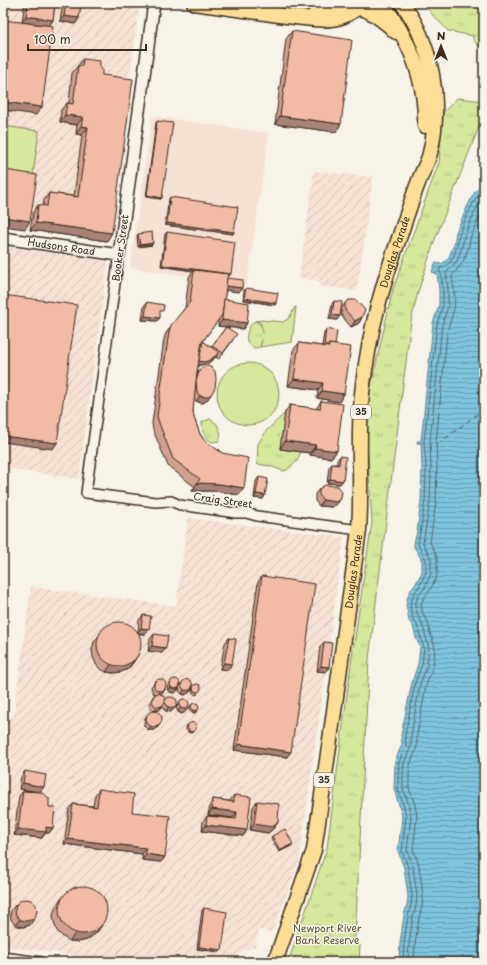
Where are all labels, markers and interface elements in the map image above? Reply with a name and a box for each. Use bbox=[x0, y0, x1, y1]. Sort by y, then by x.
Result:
scale bar bbox=[28, 26, 146, 52]
north arrow bbox=[421, 26, 461, 66]
text: N bbox=[437, 27, 446, 44]
text: 100 m bbox=[34, 30, 71, 48]
street label: Booker Street bbox=[107, 213, 132, 282]
street label: Douglas Parade bbox=[375, 214, 413, 289]
street label: Hudsons Road bbox=[27, 234, 96, 258]
road number: 35 bbox=[351, 405, 371, 419]
street label: Craig Street bbox=[193, 488, 253, 511]
street label: Douglas Parade bbox=[340, 533, 365, 609]
road number: 35 bbox=[314, 773, 334, 787]
park label: Newport River Bank Reserve bbox=[293, 920, 362, 947]

